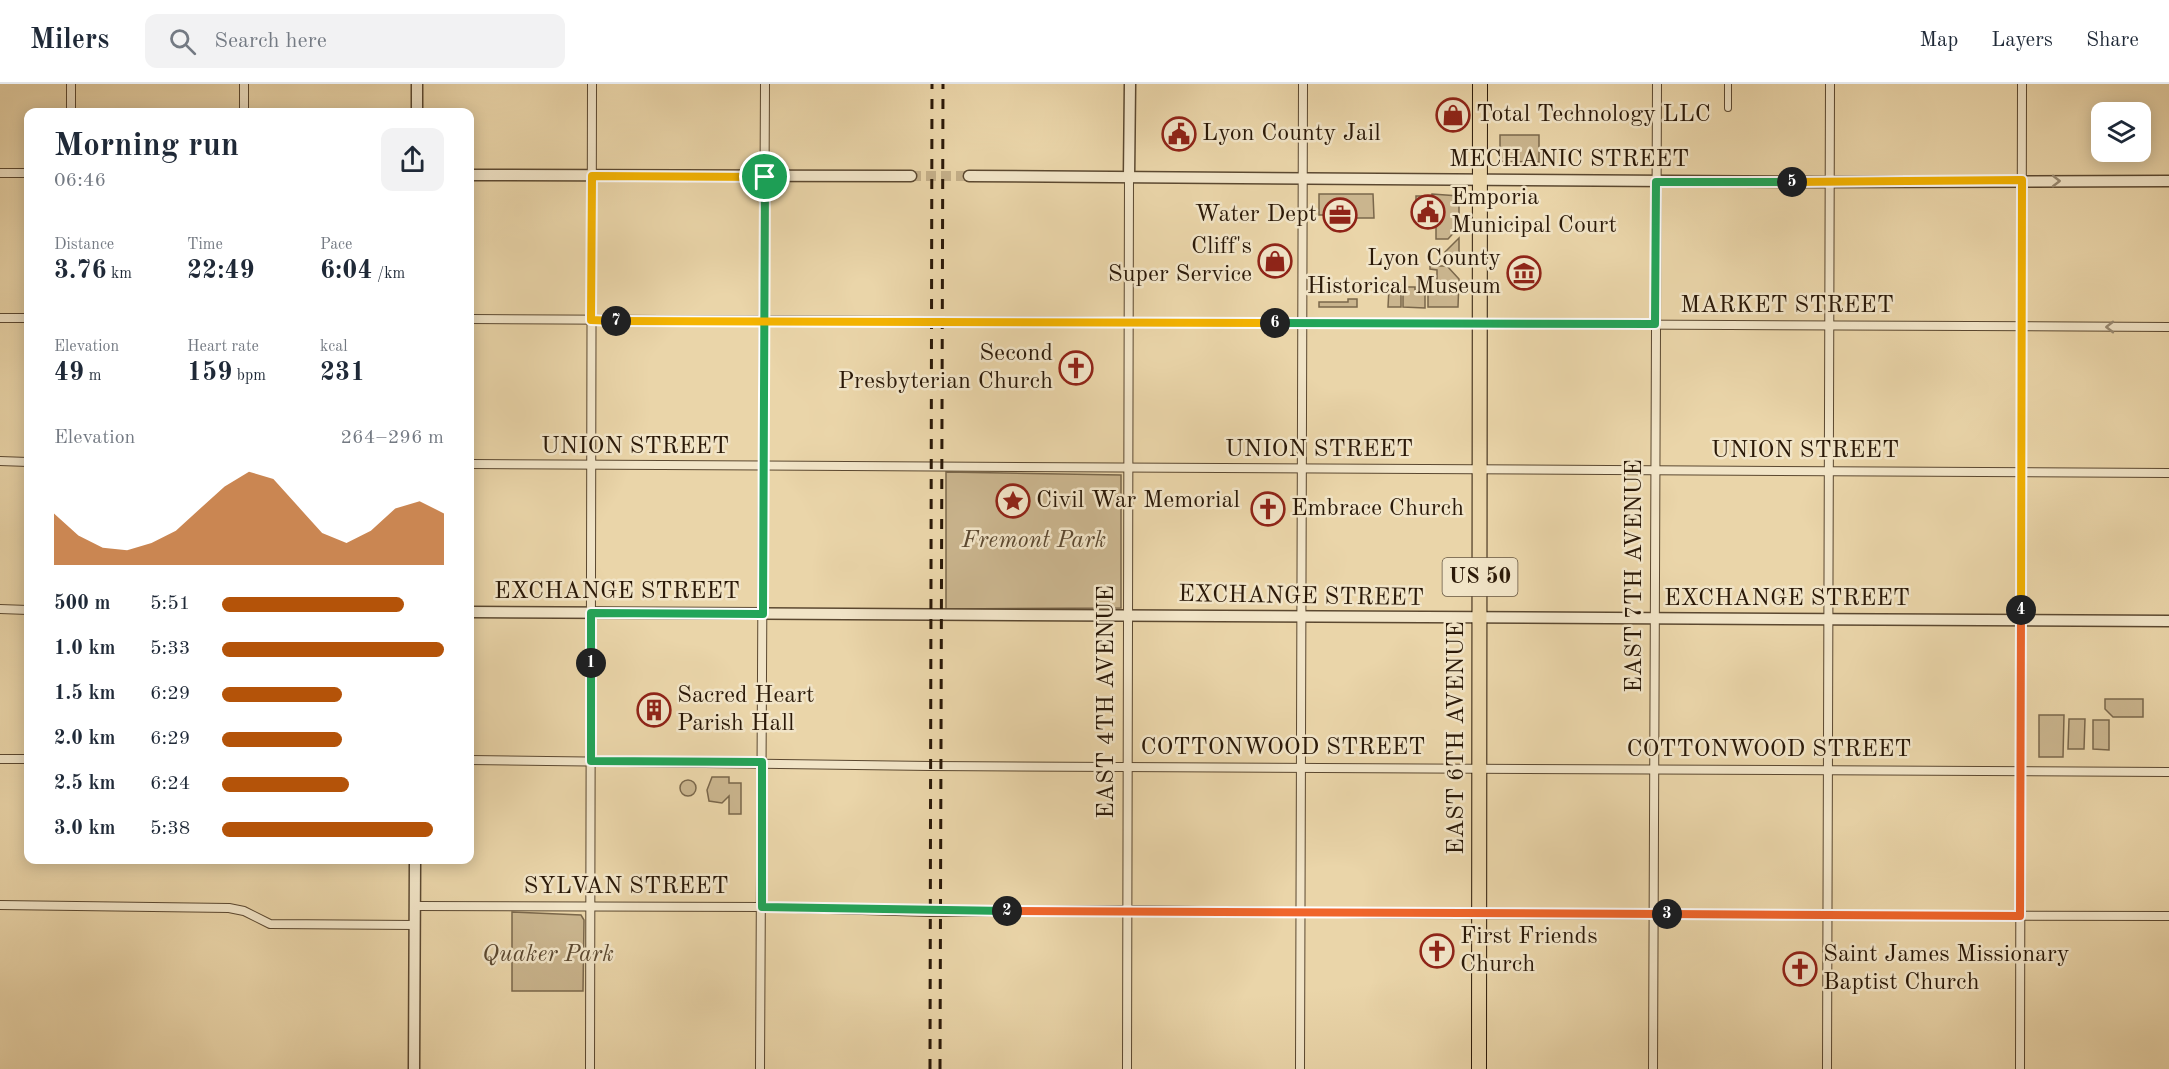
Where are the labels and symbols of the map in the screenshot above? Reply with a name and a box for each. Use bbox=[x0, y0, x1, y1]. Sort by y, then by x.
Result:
shop icon: Total Technology LLC bbox=[1435, 97, 1471, 133]
place label: Total Technology LLC bbox=[1476, 103, 1711, 127]
public building icon: Lyon County Jail bbox=[1161, 116, 1197, 152]
place label: Lyon County Jail bbox=[1202, 122, 1381, 146]
street label: MECHANIC STREET bbox=[1449, 148, 1689, 172]
pin bbox=[739, 151, 790, 202]
pin: 5 bbox=[1777, 167, 1807, 197]
one-way arrow bbox=[2051, 175, 2060, 187]
place label: Emporia Municipal Court bbox=[1451, 186, 1617, 238]
public building icon: Emporia Municipal Court bbox=[1410, 194, 1446, 230]
office icon: Water Dept bbox=[1322, 197, 1358, 233]
place label: Water Dept bbox=[1195, 203, 1317, 227]
place label: Cliff's Super Service bbox=[1108, 235, 1252, 287]
shop icon: Cliff's Super Service bbox=[1257, 243, 1293, 279]
place label: Lyon County Historical Museum bbox=[1307, 247, 1501, 299]
museum icon: Lyon County Historical Museum bbox=[1506, 255, 1542, 291]
street label: MARKET STREET bbox=[1680, 294, 1894, 318]
pin: 7 bbox=[601, 306, 631, 336]
pin: 6 bbox=[1260, 308, 1290, 338]
one-way arrow bbox=[2106, 321, 2115, 333]
place label: Second Presbyterian Church bbox=[838, 342, 1053, 394]
church icon: Second Presbyterian Church bbox=[1058, 350, 1094, 386]
street label: UNION STREET bbox=[541, 435, 729, 459]
street label: UNION STREET bbox=[1225, 438, 1413, 462]
street label: UNION STREET bbox=[1711, 439, 1899, 463]
street label: EAST 7TH AVENUE bbox=[1623, 459, 1647, 693]
place icon: Civil War Memorial bbox=[995, 483, 1031, 519]
place label: Civil War Memorial bbox=[1036, 489, 1240, 513]
church icon: Embrace Church bbox=[1250, 491, 1286, 527]
place label: Embrace Church bbox=[1291, 497, 1464, 521]
park label: Fremont Park bbox=[961, 529, 1106, 553]
road number: US 50 bbox=[1442, 558, 1518, 596]
street label: EXCHANGE STREET bbox=[494, 580, 740, 604]
street label: EXCHANGE STREET bbox=[1178, 583, 1424, 611]
street label: EAST 4TH AVENUE bbox=[1095, 585, 1119, 819]
street label: EXCHANGE STREET bbox=[1664, 587, 1910, 611]
pin: 4 bbox=[2006, 595, 2036, 625]
street label: EAST 6TH AVENUE bbox=[1445, 621, 1469, 855]
pin: 1 bbox=[576, 648, 606, 678]
place label: Sacred Heart Parish Hall bbox=[677, 684, 814, 736]
building icon: Sacred Heart Parish Hall bbox=[636, 692, 672, 728]
street label: COTTONWOOD STREET bbox=[1140, 736, 1426, 760]
street label: COTTONWOOD STREET bbox=[1626, 738, 1912, 762]
street label: SYLVAN STREET bbox=[523, 875, 729, 899]
pin: 2 bbox=[992, 896, 1022, 926]
pin: 3 bbox=[1652, 899, 1682, 929]
place label: First Friends Church bbox=[1460, 925, 1598, 977]
church icon: First Friends Church bbox=[1419, 933, 1455, 969]
park label: Quaker Park bbox=[482, 943, 614, 967]
place label: Saint James Missionary Baptist Church bbox=[1823, 943, 2070, 995]
church icon: Saint James Missionary Baptist Church bbox=[1782, 951, 1818, 987]

